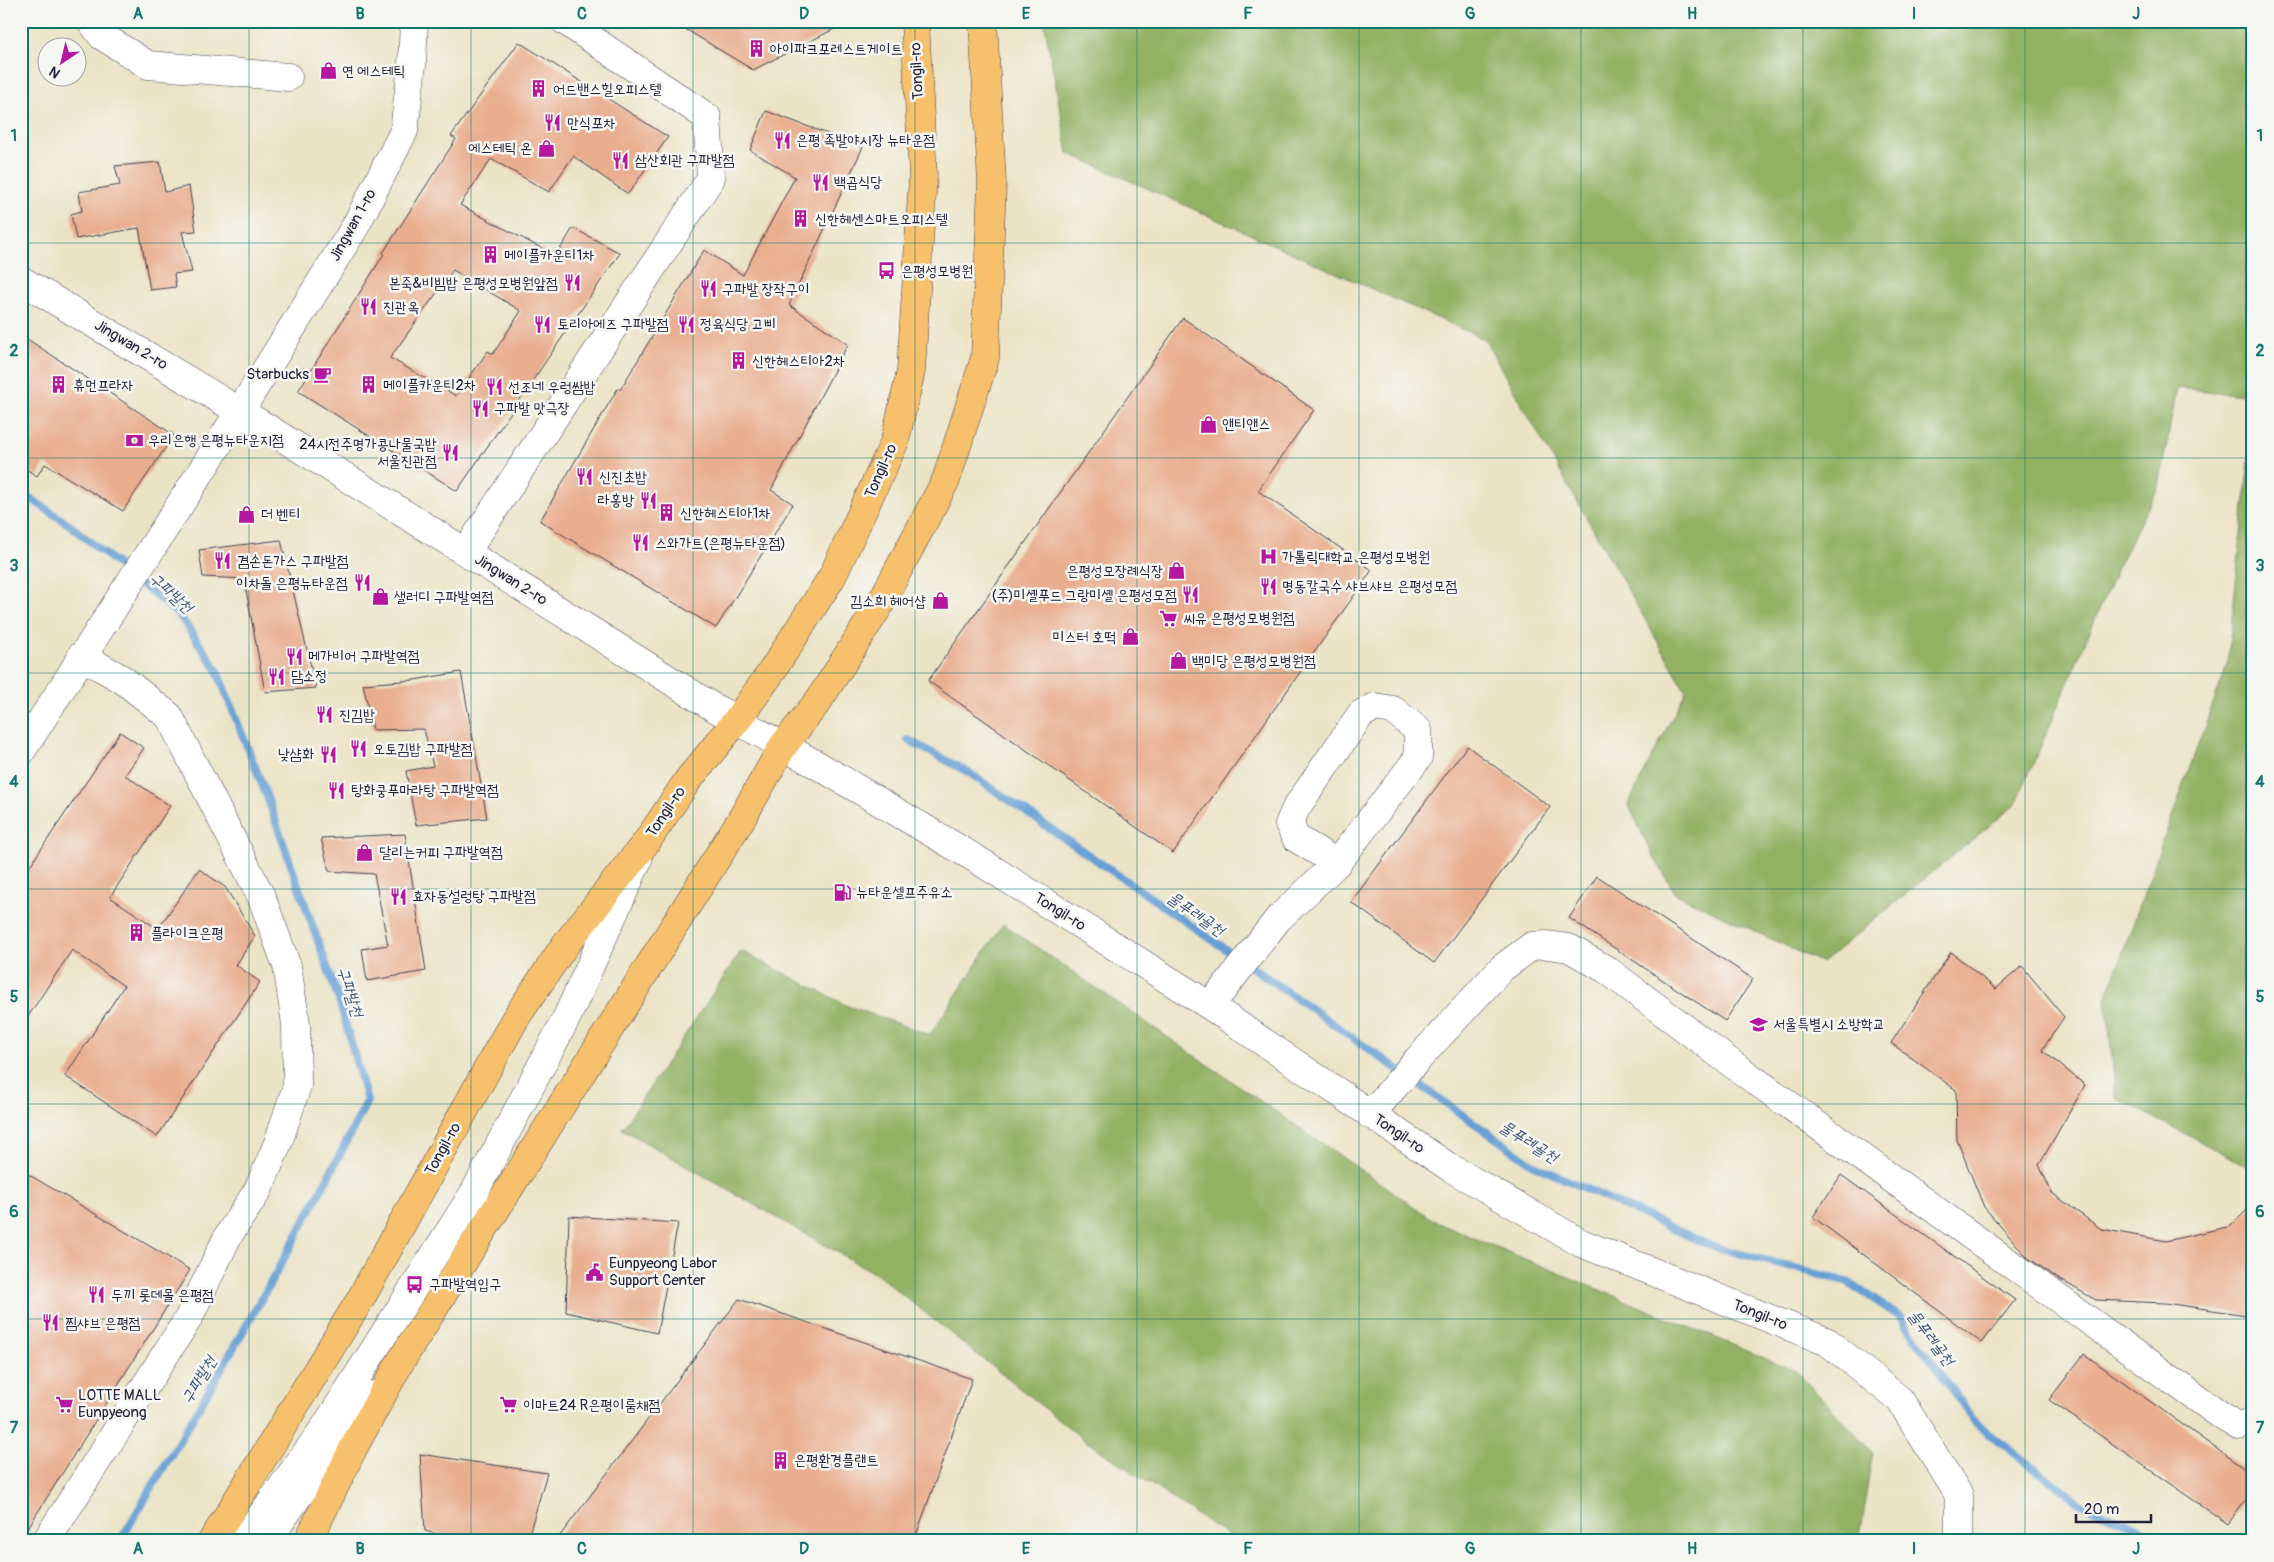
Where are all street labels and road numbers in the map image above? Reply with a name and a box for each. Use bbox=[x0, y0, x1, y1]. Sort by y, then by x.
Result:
street label: Tongil-ro bbox=[906, 42, 928, 100]
street label: Jingwan 1-ro bbox=[325, 186, 381, 264]
street label: Jingwan 2-ro bbox=[91, 316, 171, 374]
street label: Tongil-ro bbox=[861, 441, 901, 501]
street label: Jingwan 2-ro bbox=[471, 550, 551, 610]
street label: Tongil-ro bbox=[642, 783, 690, 841]
street label: Tongil-ro bbox=[1031, 889, 1089, 935]
street label: Tongil-ro bbox=[1370, 1110, 1428, 1158]
street label: Tongil-ro bbox=[421, 1119, 465, 1179]
street label: Tongil-ro bbox=[1730, 1295, 1790, 1335]

